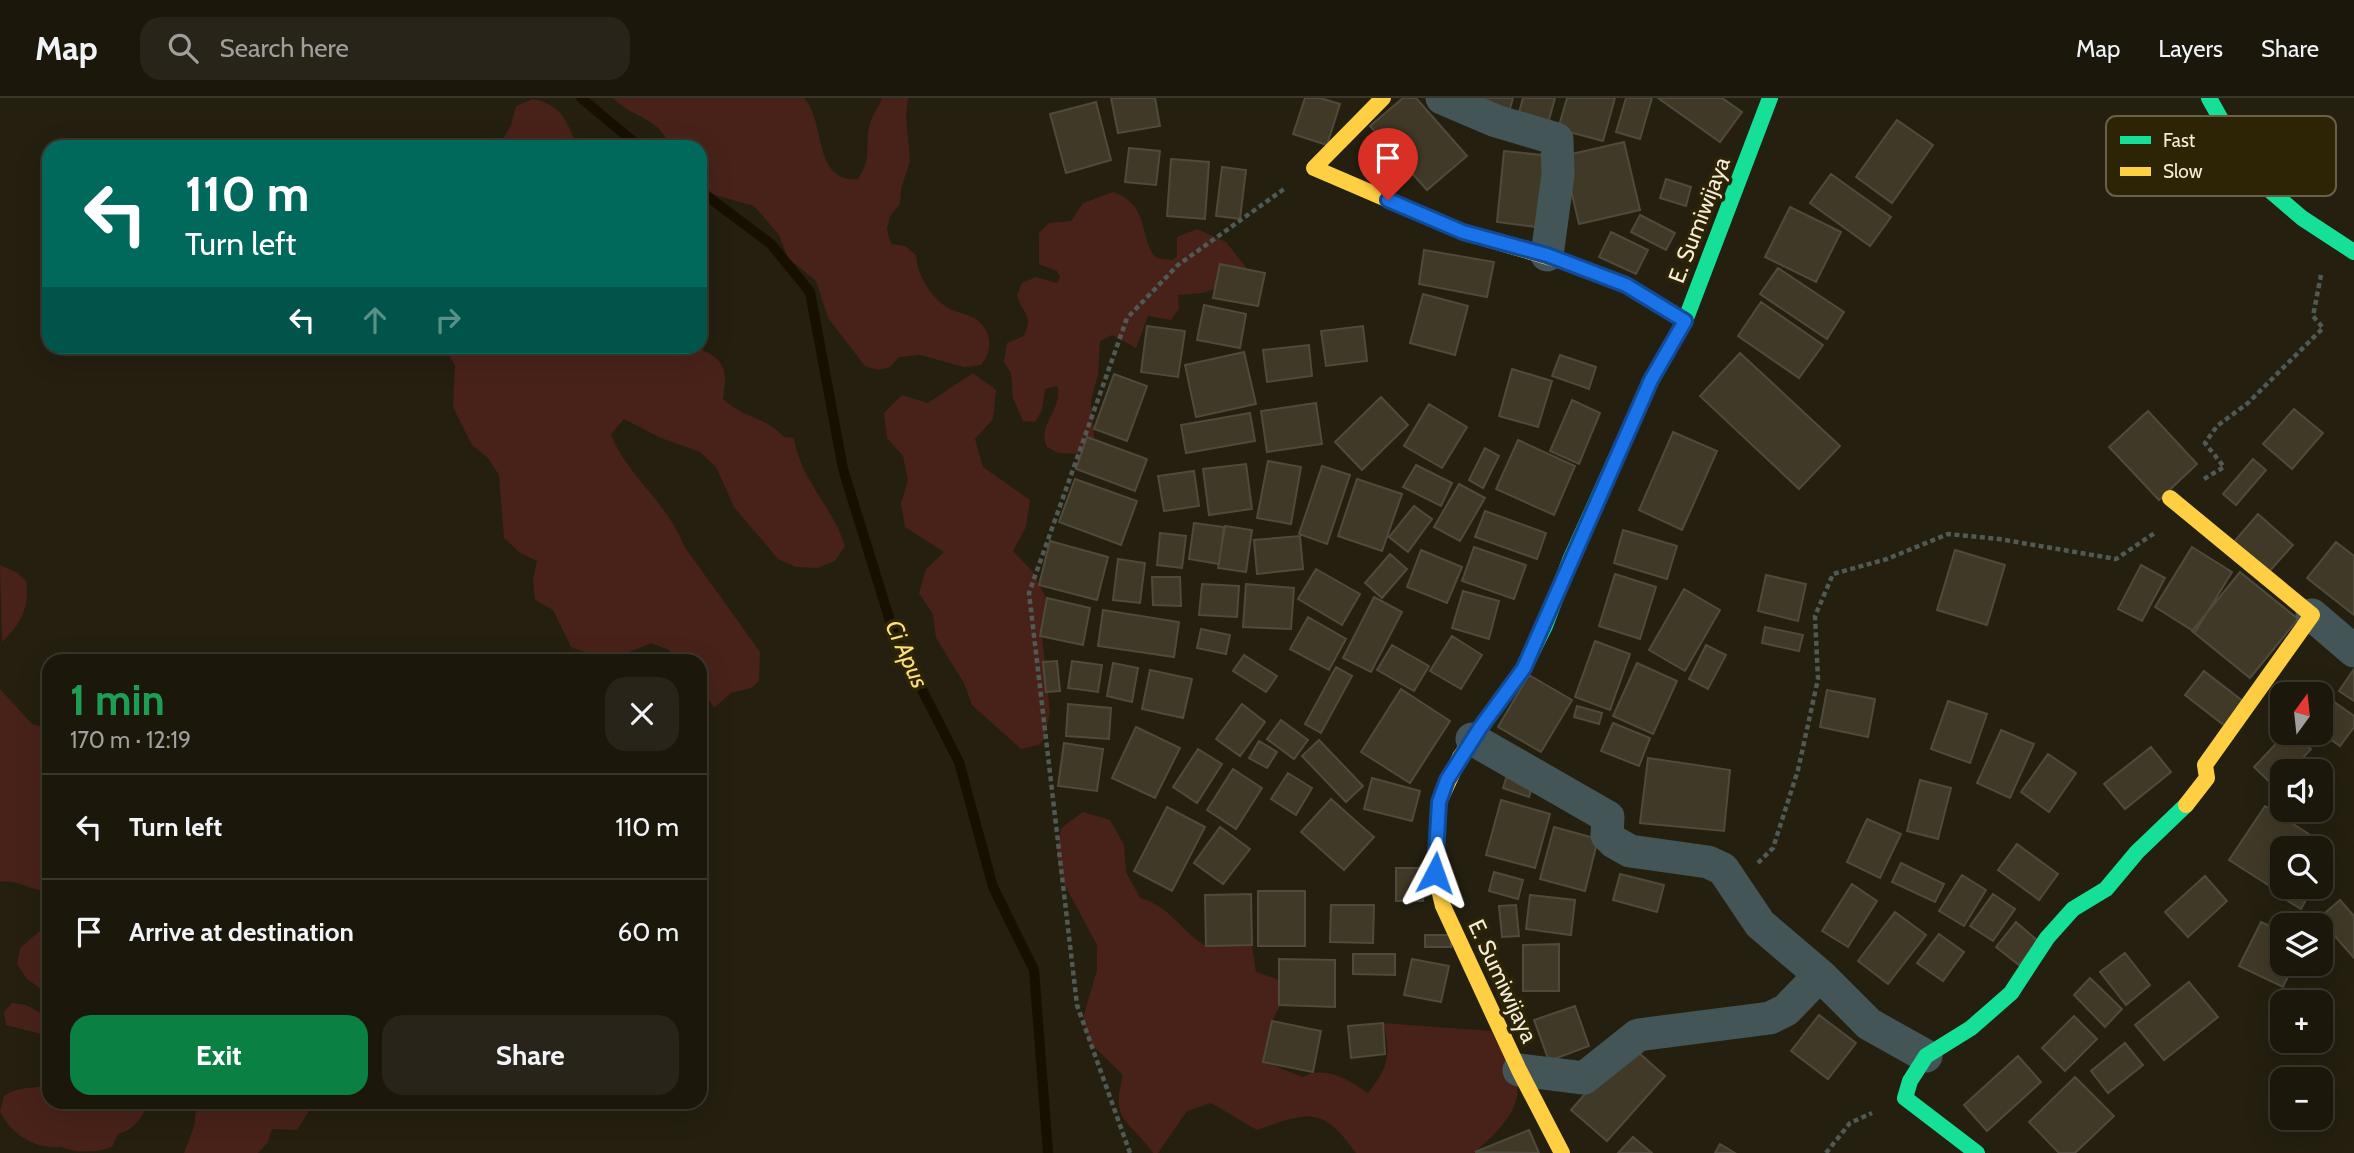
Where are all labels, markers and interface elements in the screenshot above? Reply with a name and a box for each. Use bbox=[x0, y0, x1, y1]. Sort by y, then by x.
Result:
search box bbox=[140, 17, 630, 80]
text: Map bbox=[35, 28, 98, 68]
icon: search bbox=[164, 29, 202, 67]
text: Search here bbox=[220, 32, 349, 64]
text: Map bbox=[2076, 34, 2120, 63]
text: Layers bbox=[2158, 34, 2223, 63]
text: Share bbox=[2261, 34, 2319, 63]
legend bbox=[2106, 116, 2336, 196]
pin bbox=[1358, 128, 1418, 200]
text: Fast bbox=[2163, 129, 2196, 152]
icon: arrive bbox=[1369, 139, 1407, 177]
street label: E. Sumiwijaya bbox=[1662, 153, 1736, 287]
text: Slow bbox=[2163, 160, 2203, 183]
text: 110 m bbox=[185, 164, 309, 223]
icon: left bbox=[70, 168, 161, 259]
text: Turn left bbox=[185, 224, 296, 263]
icon: left bbox=[283, 301, 321, 339]
icon: ahead bbox=[356, 301, 394, 339]
icon: right bbox=[429, 301, 467, 339]
water label: Ci Apus bbox=[879, 615, 935, 693]
text: 1 min bbox=[70, 674, 165, 726]
button: close bbox=[605, 677, 679, 751]
north arrow bbox=[2270, 682, 2333, 746]
map controls bbox=[2270, 682, 2333, 1130]
text: 170 m · 12:19 bbox=[70, 726, 191, 754]
button: sound bbox=[2270, 759, 2333, 822]
icon: left bbox=[70, 808, 108, 846]
text: Turn left bbox=[129, 811, 222, 843]
text: 110 m bbox=[615, 811, 679, 843]
position arrow bbox=[1398, 836, 1472, 910]
button: search bbox=[2270, 836, 2333, 899]
icon: arrive bbox=[70, 913, 108, 951]
button: layers bbox=[2270, 913, 2333, 976]
street label: E. Sumiwijaya bbox=[1462, 915, 1544, 1047]
text: Arrive at destination bbox=[129, 916, 354, 948]
text: 60 m bbox=[617, 916, 679, 948]
button: + bbox=[2270, 990, 2333, 1053]
button: Exit bbox=[70, 1015, 368, 1095]
button: Share bbox=[382, 1015, 679, 1095]
button: − bbox=[2270, 1067, 2333, 1130]

